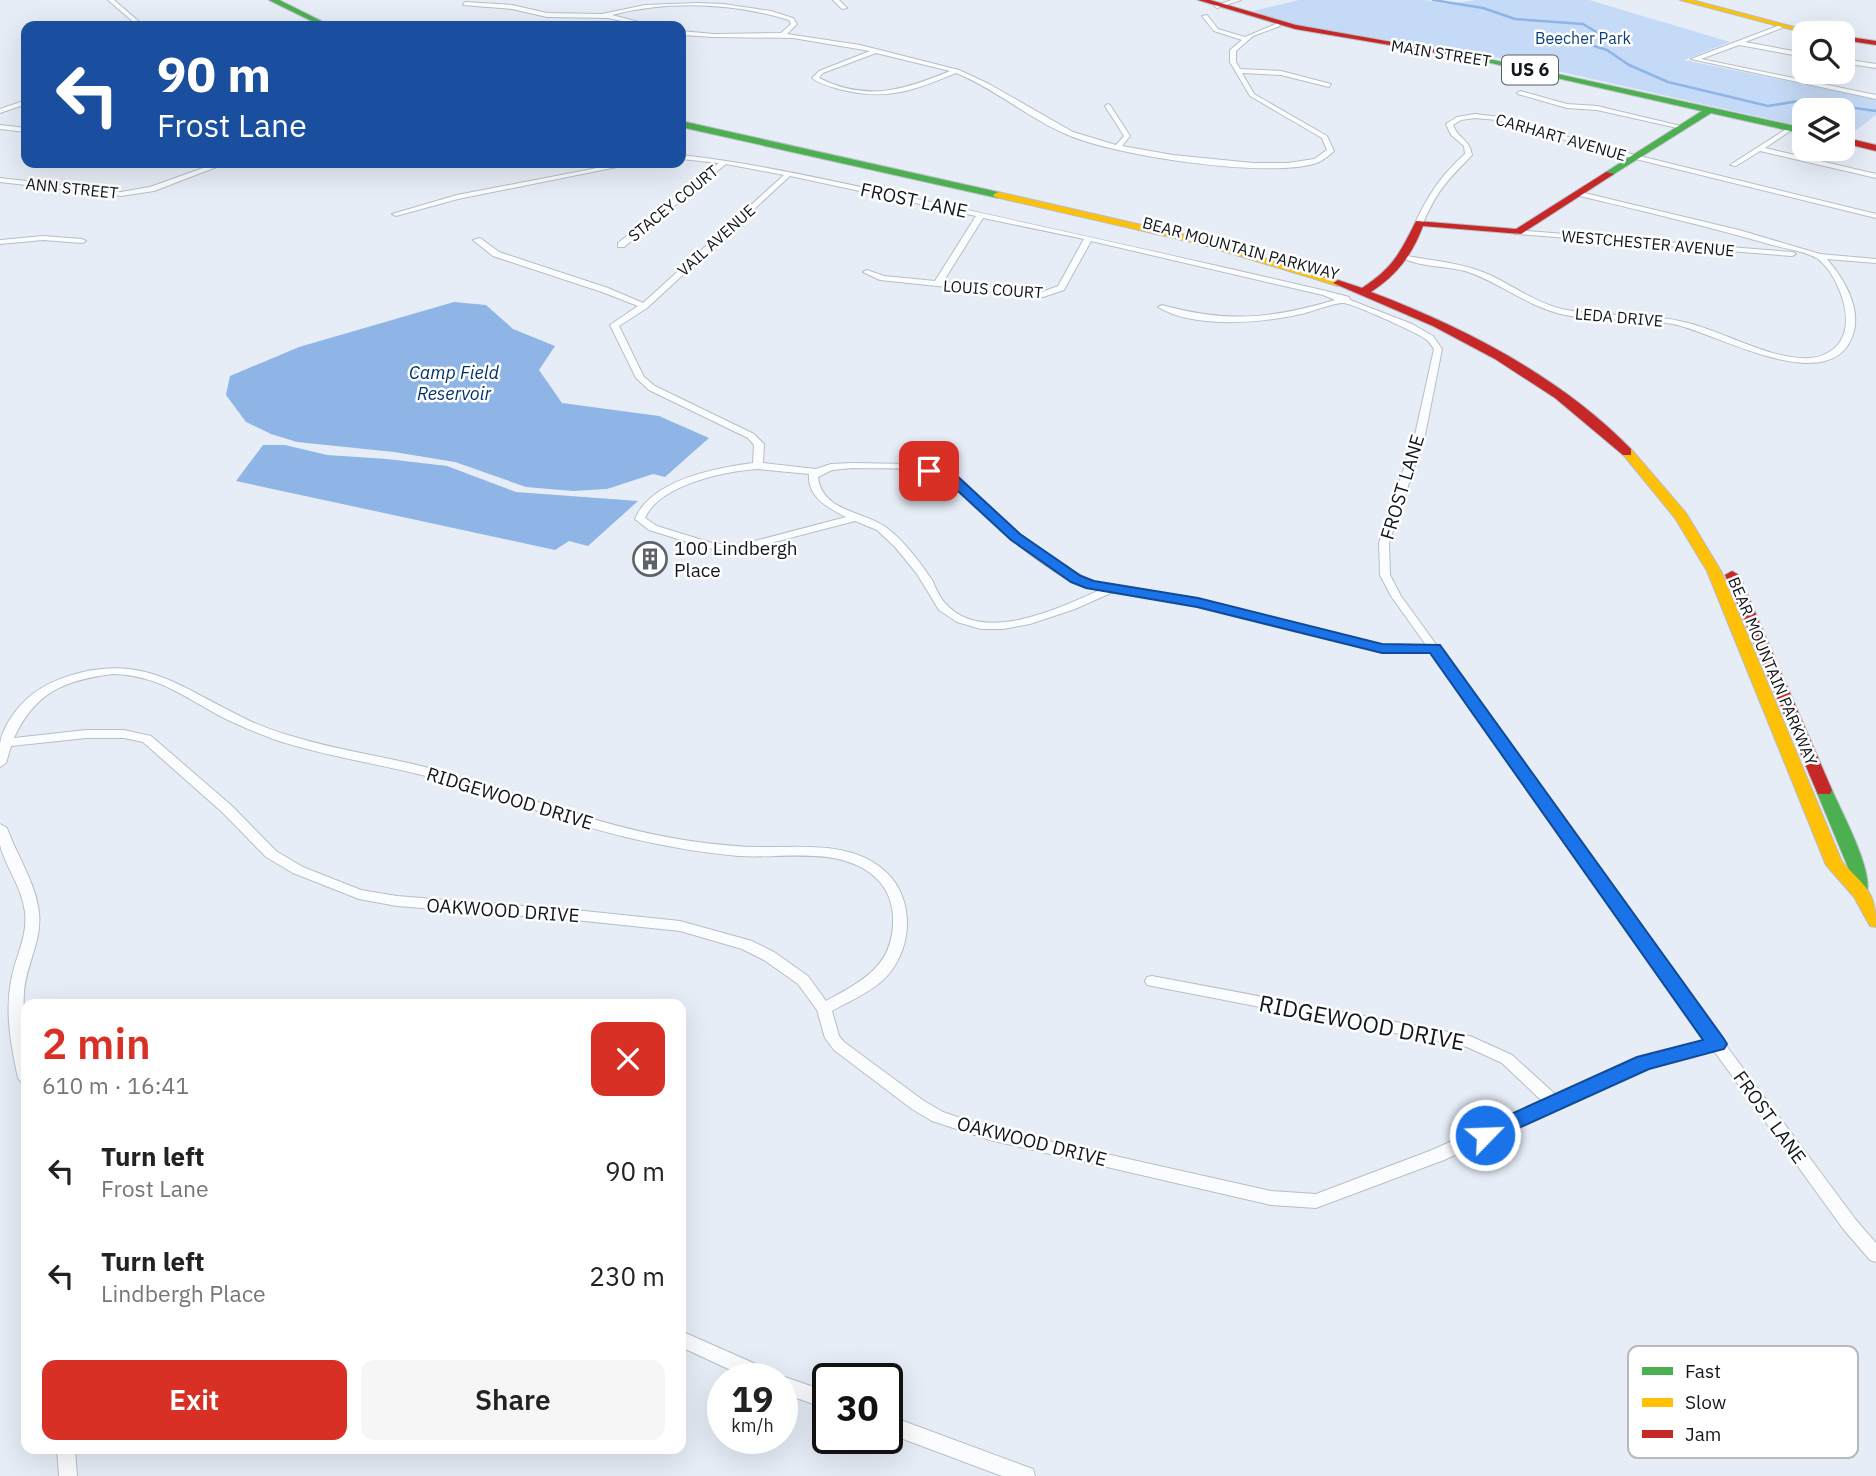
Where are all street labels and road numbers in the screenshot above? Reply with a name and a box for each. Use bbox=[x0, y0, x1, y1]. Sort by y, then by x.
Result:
street label: MAIN STREET bbox=[1390, 35, 1492, 71]
road number: US 6 bbox=[1502, 56, 1558, 84]
street label: CARHART AVENUE bbox=[1493, 109, 1629, 165]
street label: STACEY COURT bbox=[624, 161, 722, 245]
street label: ANN STREET bbox=[25, 173, 119, 203]
street label: FROST LANE bbox=[858, 177, 970, 223]
street label: VAIL AVENUE bbox=[673, 200, 759, 280]
street label: BEAR MOUNTAIN PARKWAY bbox=[1140, 212, 1342, 284]
street label: WESTCHESTER AVENUE bbox=[1561, 225, 1735, 261]
street label: LOUIS COURT bbox=[942, 276, 1044, 302]
street label: LEDA DRIVE bbox=[1574, 303, 1664, 331]
street label: FROST LANE bbox=[1375, 431, 1429, 543]
street label: BEAR MOUNTAIN PARKWAY bbox=[1724, 574, 1822, 769]
street label: RIDGEWOOD DRIVE bbox=[424, 761, 596, 835]
street label: OAKWOOD DRIVE bbox=[426, 893, 580, 927]
street label: RIDGEWOOD DRIVE bbox=[1257, 987, 1468, 1057]
street label: FROST LANE bbox=[1728, 1066, 1812, 1168]
street label: OAKWOOD DRIVE bbox=[955, 1111, 1109, 1171]

